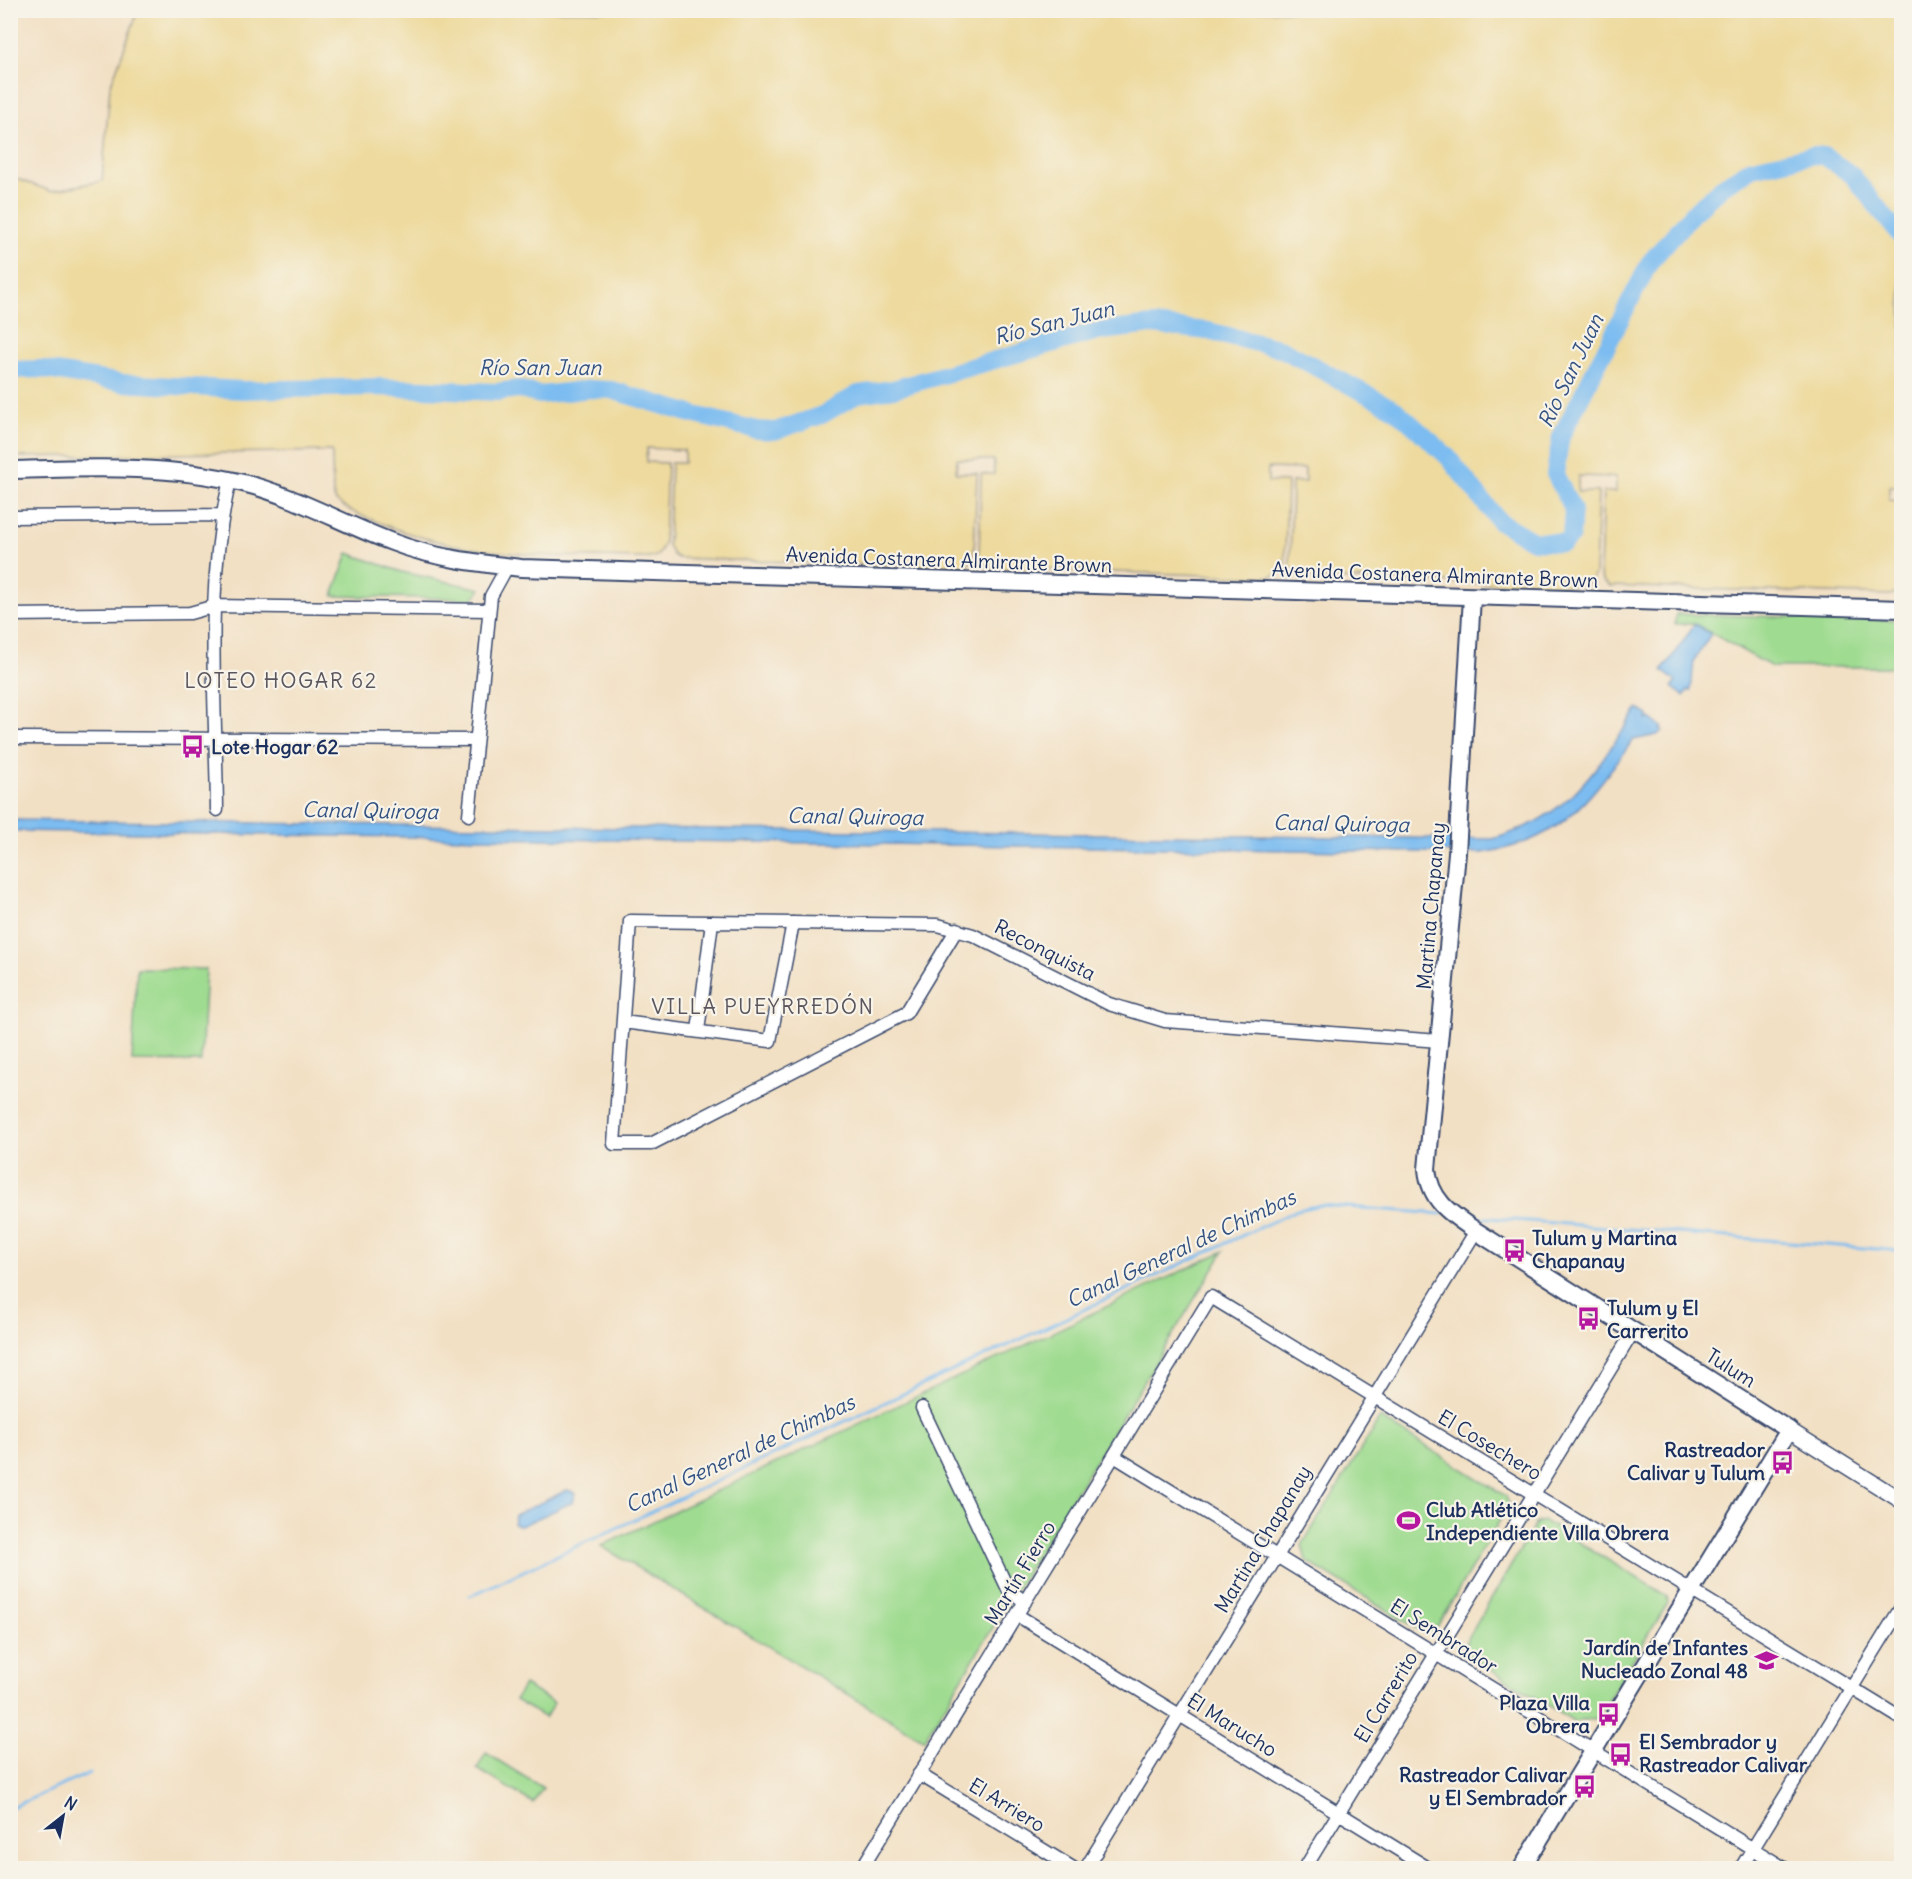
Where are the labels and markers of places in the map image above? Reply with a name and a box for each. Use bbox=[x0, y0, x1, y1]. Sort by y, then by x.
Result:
bus stop icon: Lote Hogar 62 bbox=[180, 734, 206, 760]
place label: Lote Hogar 62 bbox=[211, 734, 338, 759]
place label: Tulum y Martina Chapanay bbox=[1532, 1225, 1678, 1273]
bus stop icon: Tulum y Martina Chapanay bbox=[1501, 1237, 1527, 1263]
place label: Tulum y El Carrerito bbox=[1607, 1295, 1699, 1343]
bus stop icon: Tulum y El Carrerito bbox=[1576, 1306, 1602, 1332]
place label: Rastreador Calivar y Tulum bbox=[1627, 1437, 1766, 1485]
bus stop icon: Rastreador Calivar y Tulum bbox=[1770, 1449, 1796, 1475]
place label: Club Atlético Independiente Villa Obrera bbox=[1426, 1497, 1670, 1545]
sports icon: Club Atlético Independiente Villa Obrera bbox=[1395, 1508, 1421, 1534]
place label: Jardín de Infantes Nucleado Zonal 48 bbox=[1581, 1635, 1748, 1683]
school or university icon: Jardín de Infantes Nucleado Zonal 48 bbox=[1753, 1647, 1779, 1673]
place label: Plaza Villa Obrera bbox=[1499, 1690, 1591, 1738]
bus stop icon: Plaza Villa Obrera bbox=[1595, 1702, 1621, 1728]
place label: El Sembrador y Rastreador Calivar bbox=[1639, 1729, 1808, 1777]
bus stop icon: El Sembrador y Rastreador Calivar bbox=[1608, 1741, 1634, 1767]
place label: Rastreador Calivar y El Sembrador bbox=[1399, 1762, 1568, 1810]
bus stop icon: Rastreador Calivar y El Sembrador bbox=[1572, 1774, 1598, 1800]

